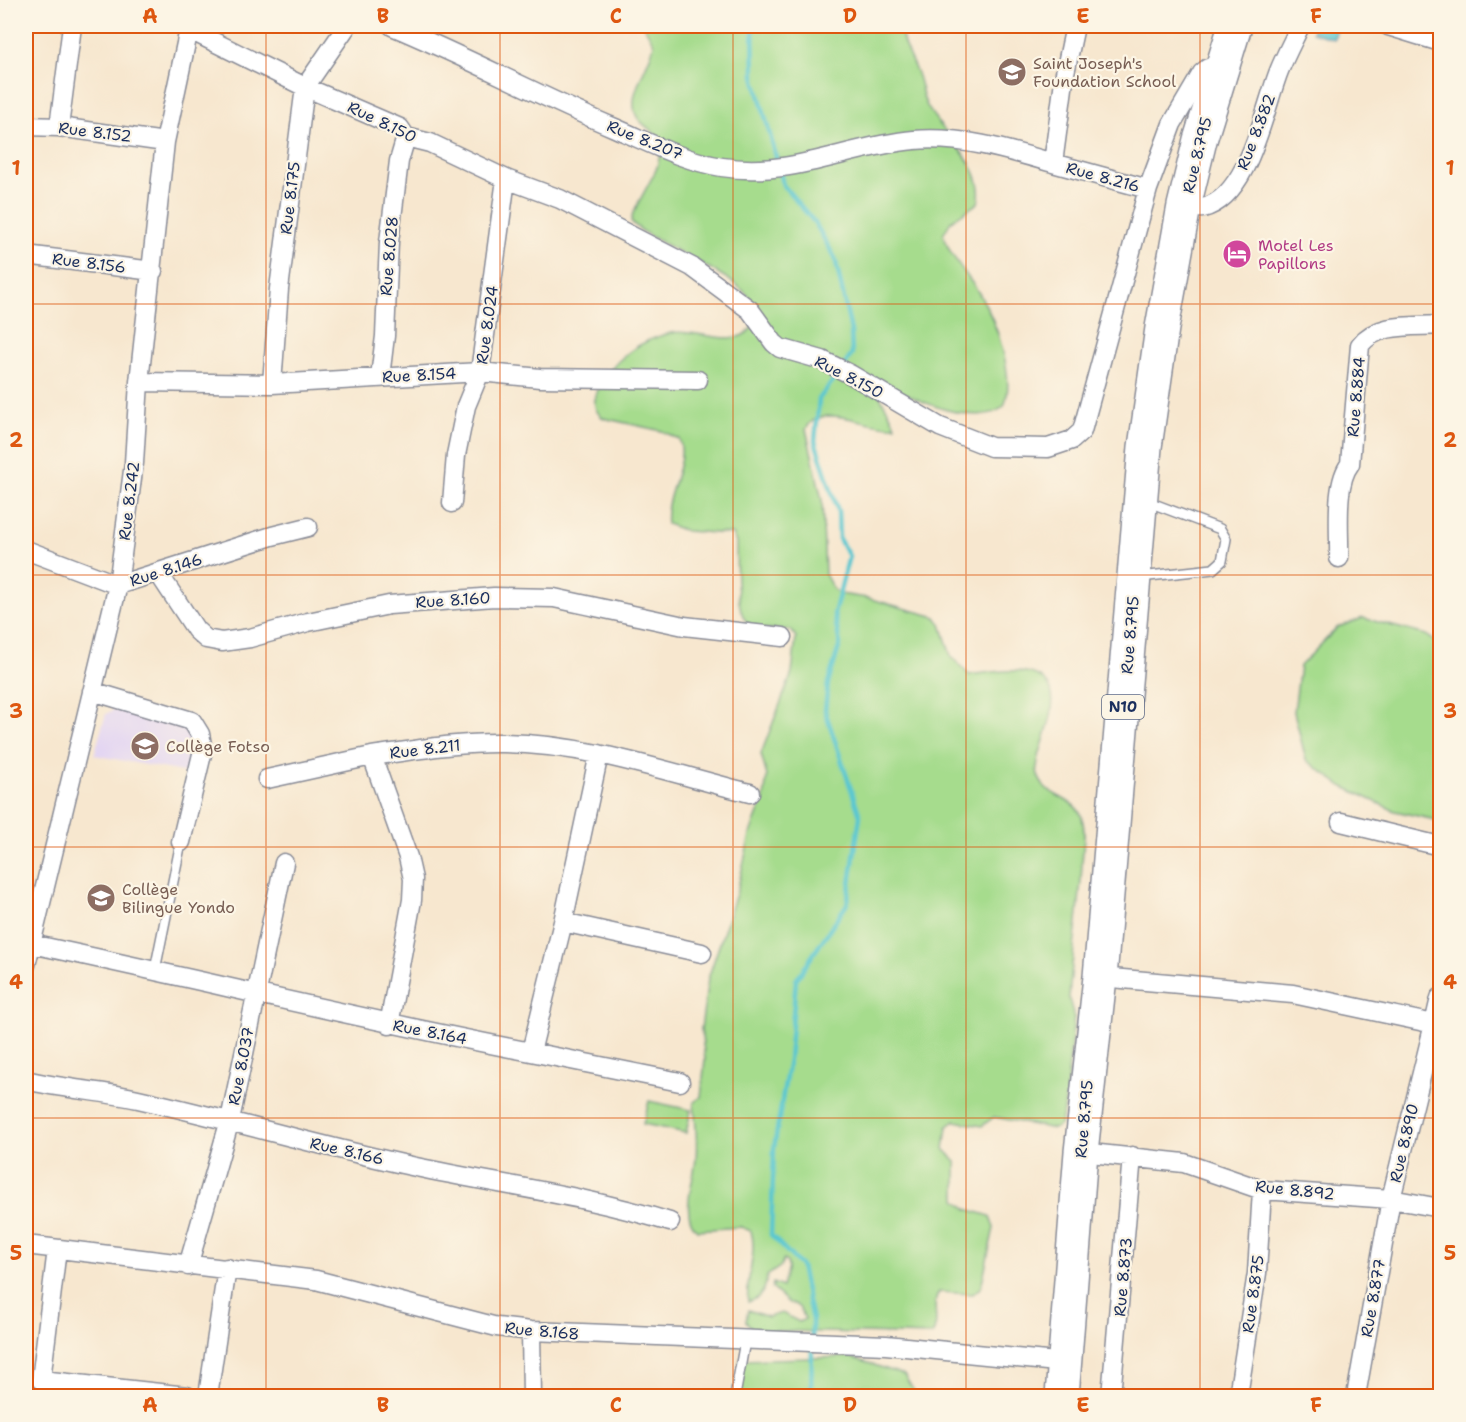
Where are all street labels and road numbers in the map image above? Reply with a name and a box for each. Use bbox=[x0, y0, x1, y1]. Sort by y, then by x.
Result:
street label: Rue 8.882 bbox=[1232, 91, 1280, 173]
street label: Rue 8.150 bbox=[344, 96, 420, 148]
street label: Rue 8.207 bbox=[604, 115, 686, 165]
street label: Rue 8.795 bbox=[1177, 115, 1217, 195]
street label: Rue 8.152 bbox=[57, 117, 133, 147]
street label: Rue 8.216 bbox=[1064, 157, 1142, 197]
street label: Rue 8.175 bbox=[275, 160, 305, 236]
street label: Rue 8.028 bbox=[375, 215, 403, 297]
street label: Rue 8.156 bbox=[51, 248, 127, 278]
street label: Rue 8.024 bbox=[471, 284, 503, 366]
street label: Rue 8.150 bbox=[811, 351, 887, 403]
street label: Rue 8.884 bbox=[1342, 356, 1370, 438]
street label: Rue 8.154 bbox=[381, 363, 457, 387]
street label: Rue 8.242 bbox=[114, 460, 144, 542]
street label: Rue 8.146 bbox=[127, 548, 205, 592]
street label: Rue 8.160 bbox=[415, 587, 491, 613]
street label: Rue 8.795 bbox=[1116, 595, 1144, 675]
road number: N10 bbox=[1102, 695, 1144, 719]
street label: Rue 8.211 bbox=[388, 734, 462, 764]
street label: Rue 8.164 bbox=[391, 1015, 469, 1049]
street label: Rue 8.037 bbox=[223, 1025, 259, 1107]
street label: Rue 8.795 bbox=[1070, 1079, 1098, 1159]
street label: Rue 8.890 bbox=[1385, 1101, 1423, 1185]
street label: Rue 8.166 bbox=[308, 1132, 386, 1170]
street label: Rue 8.892 bbox=[1254, 1175, 1336, 1205]
street label: Rue 8.873 bbox=[1109, 1237, 1137, 1317]
street label: Rue 8.875 bbox=[1237, 1254, 1269, 1334]
street label: Rue 8.877 bbox=[1356, 1257, 1390, 1339]
street label: Rue 8.168 bbox=[504, 1317, 580, 1345]

